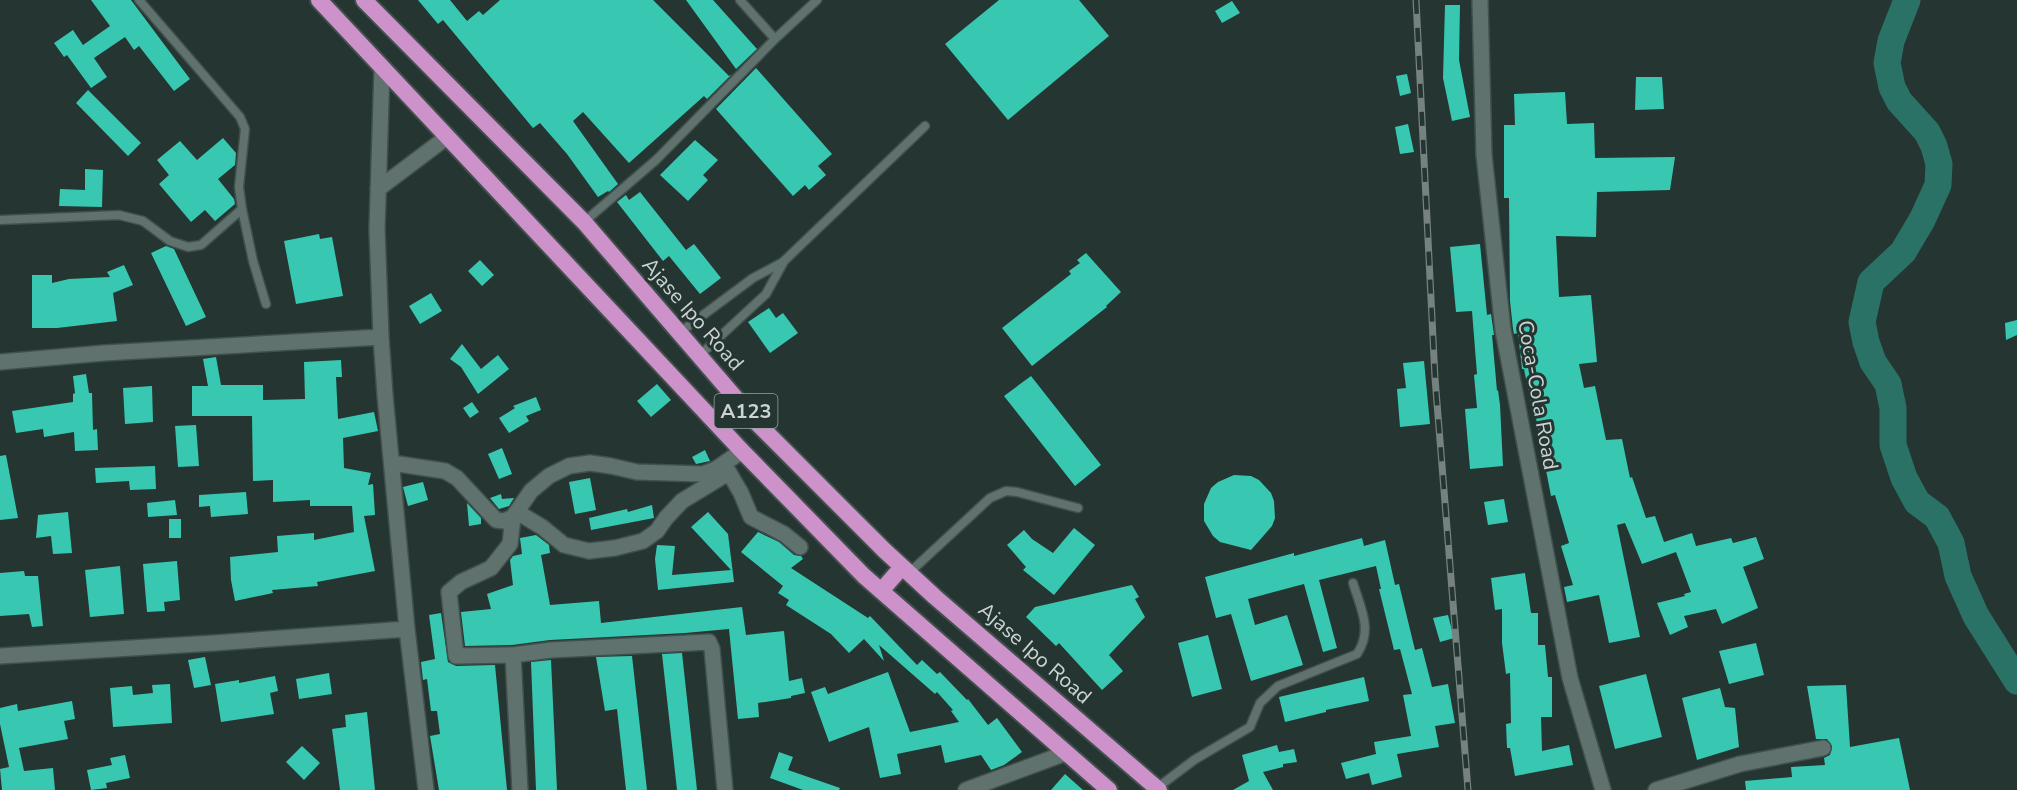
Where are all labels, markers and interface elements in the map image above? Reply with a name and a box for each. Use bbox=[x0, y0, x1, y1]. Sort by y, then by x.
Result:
street label: Ajase Ipo Road bbox=[636, 251, 750, 377]
street label: Coca-Cola Road bbox=[1511, 318, 1565, 472]
road number: A123 bbox=[714, 394, 777, 428]
street label: Ajase Ipo Road bbox=[972, 596, 1098, 710]

